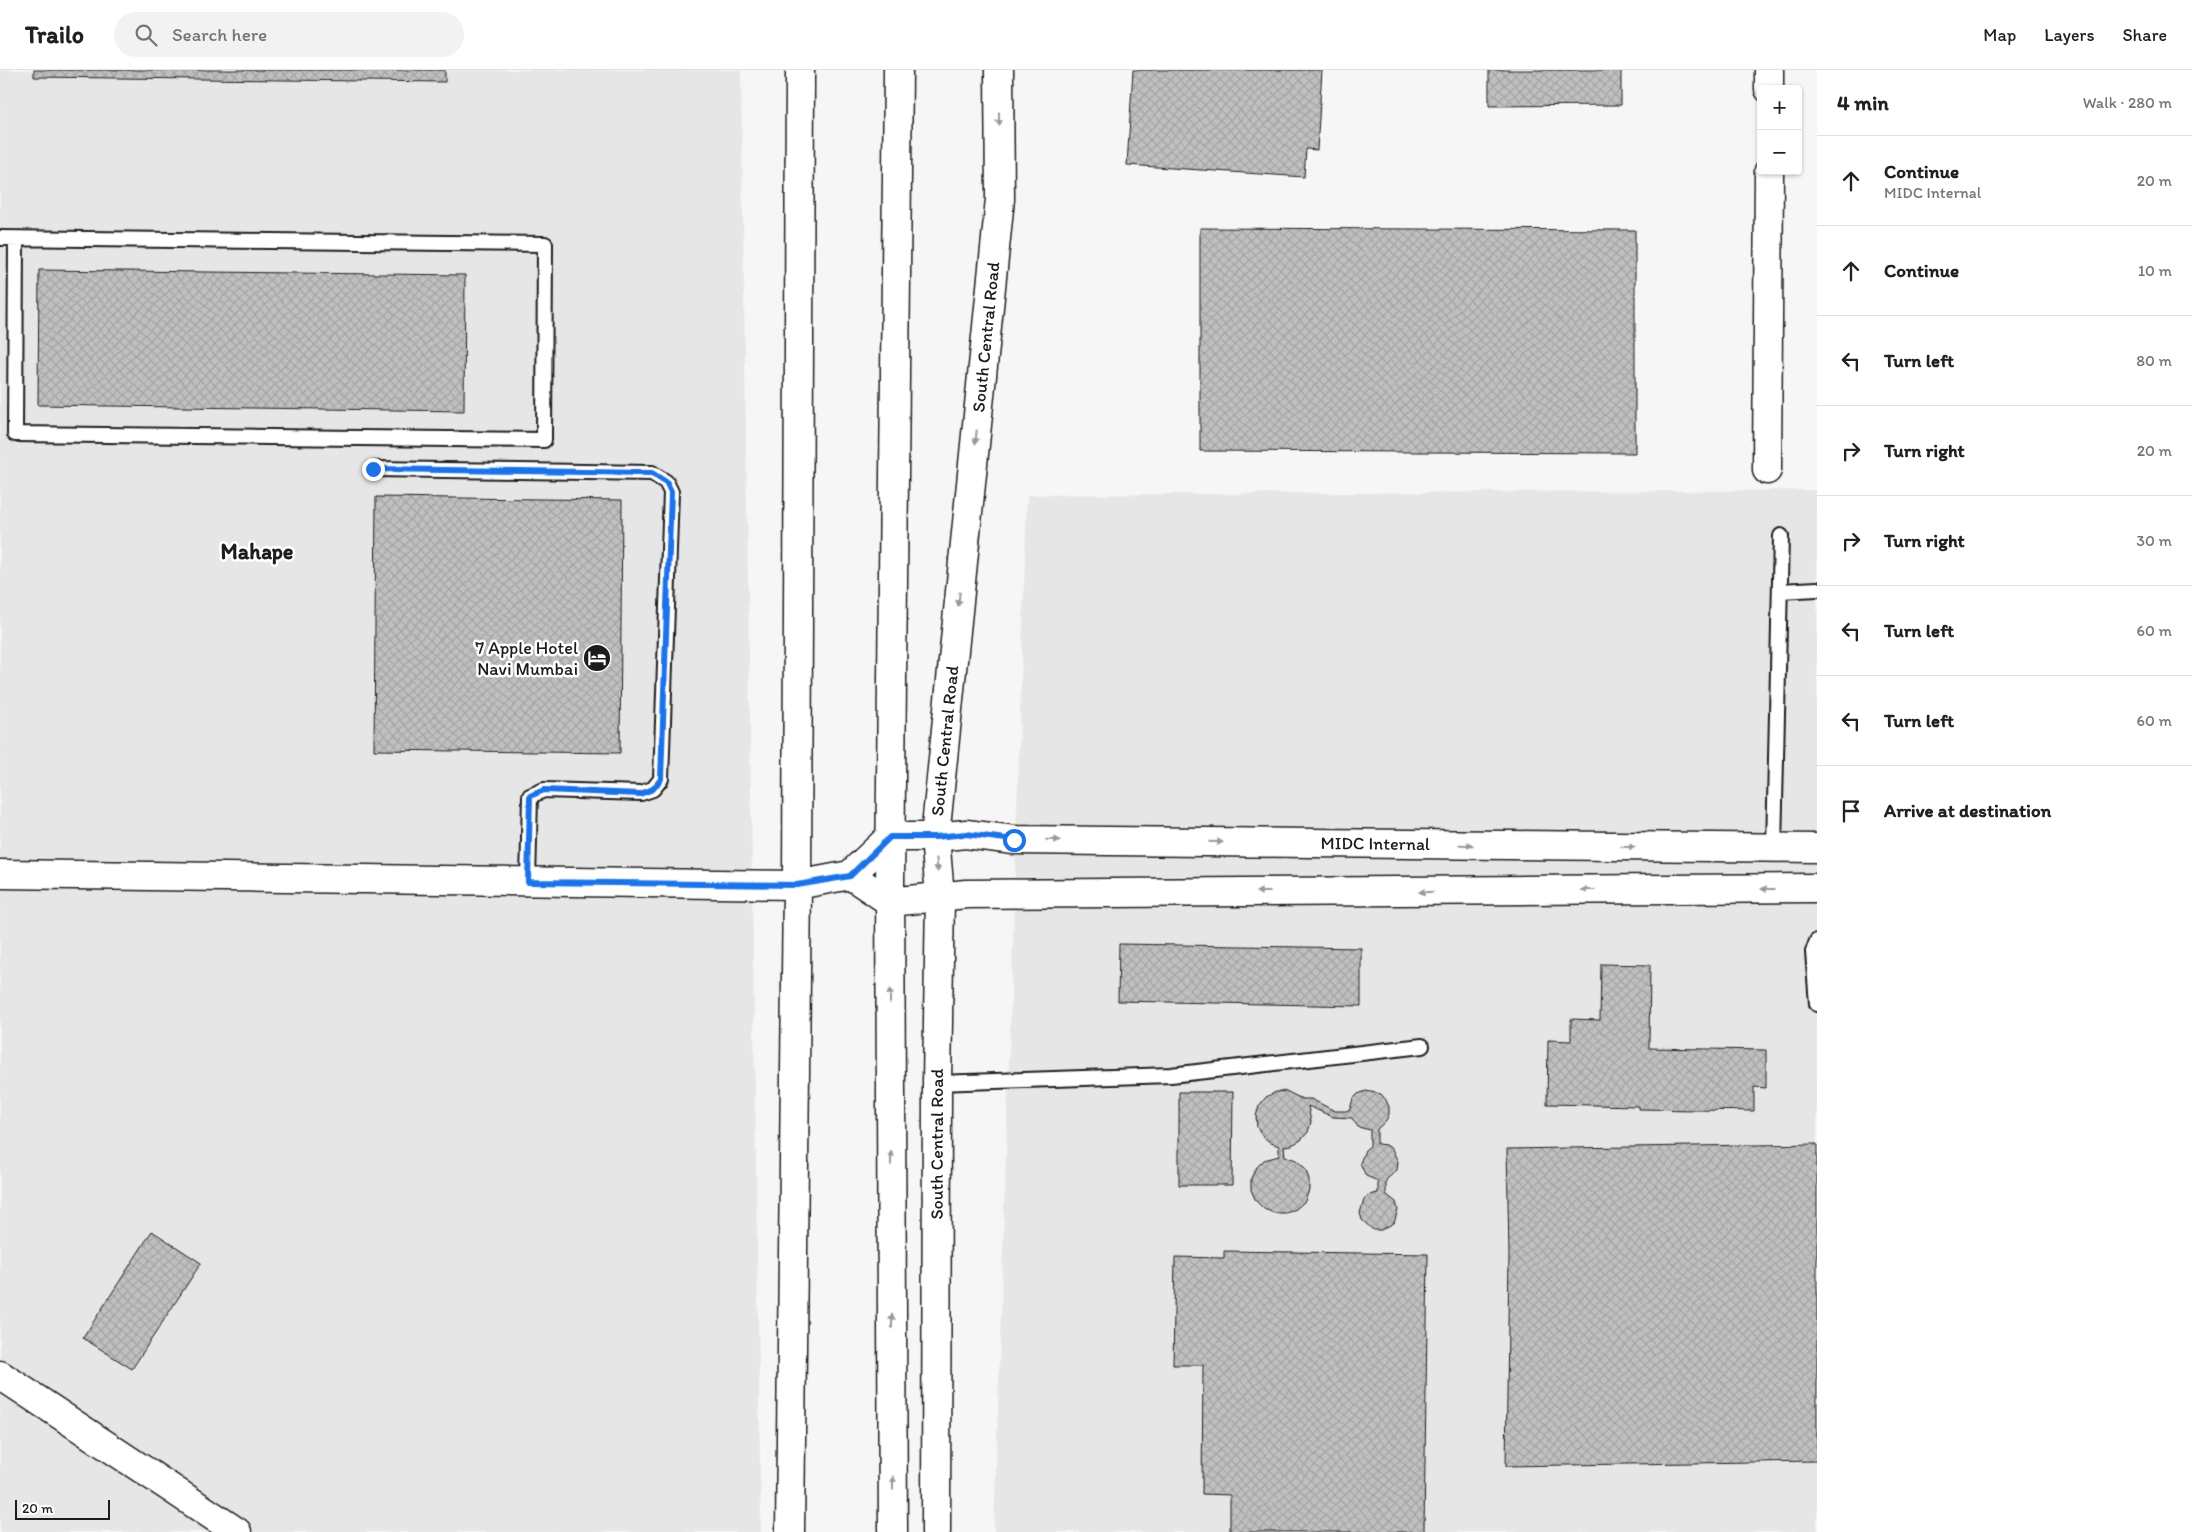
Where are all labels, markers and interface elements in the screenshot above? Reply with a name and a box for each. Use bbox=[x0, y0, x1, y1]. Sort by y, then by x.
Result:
search box bbox=[114, 12, 464, 57]
text: Trailo bbox=[25, 20, 84, 49]
icon: search bbox=[132, 21, 160, 49]
text: Search here bbox=[172, 23, 267, 46]
text: Map bbox=[1983, 24, 2016, 46]
text: Layers bbox=[2044, 24, 2094, 46]
text: Share bbox=[2122, 24, 2167, 46]
map controls bbox=[1757, 85, 1802, 175]
button: + bbox=[1757, 85, 1802, 130]
text: 4 min bbox=[1837, 90, 1889, 115]
text: Walk · 280 m bbox=[2083, 93, 2172, 112]
one-way arrow bbox=[996, 111, 1004, 127]
button: − bbox=[1757, 130, 1802, 175]
text: Continue bbox=[1884, 160, 1959, 183]
icon: ahead bbox=[1837, 167, 1865, 195]
text: 20 m bbox=[2137, 171, 2172, 190]
text: MIDC Internal bbox=[1884, 183, 1981, 202]
icon: ahead bbox=[1837, 257, 1865, 285]
text: Continue bbox=[1884, 259, 1959, 282]
street label: South Central Road bbox=[967, 260, 1005, 413]
text: 10 m bbox=[2138, 261, 2172, 280]
icon: left bbox=[1837, 347, 1865, 375]
text: Turn left bbox=[1884, 349, 1954, 372]
text: 80 m bbox=[2136, 351, 2172, 370]
one-way arrow bbox=[972, 430, 980, 446]
icon: right bbox=[1837, 437, 1865, 465]
text: Turn right bbox=[1884, 439, 1965, 462]
text: 20 m bbox=[2137, 441, 2172, 460]
route end bbox=[362, 458, 385, 481]
icon: right bbox=[1837, 527, 1865, 555]
text: Turn right bbox=[1884, 529, 1965, 552]
text: 30 m bbox=[2136, 531, 2172, 550]
district label: Mahape bbox=[221, 538, 294, 565]
one-way arrow bbox=[955, 591, 963, 607]
icon: left bbox=[1837, 617, 1865, 645]
text: Turn left bbox=[1884, 619, 1954, 642]
text: 60 m bbox=[2137, 621, 2172, 640]
place label: 7 Apple Hotel Navi Mumbai bbox=[475, 637, 578, 680]
hotel icon: 7 Apple Hotel Navi Mumbai bbox=[582, 643, 612, 673]
street label: South Central Road bbox=[926, 664, 963, 817]
icon: left bbox=[1837, 707, 1865, 735]
text: Turn left bbox=[1884, 709, 1954, 732]
text: 60 m bbox=[2137, 711, 2172, 730]
icon: arrive bbox=[1837, 797, 1865, 825]
text: Arrive at destination bbox=[1884, 799, 2051, 822]
route start bbox=[1003, 829, 1026, 852]
street label: MIDC Internal bbox=[1320, 832, 1430, 855]
one-way arrow bbox=[1045, 836, 1061, 844]
one-way arrow bbox=[1208, 838, 1224, 846]
one-way arrow bbox=[1458, 841, 1474, 849]
one-way arrow bbox=[1620, 843, 1636, 851]
one-way arrow bbox=[933, 858, 941, 874]
one-way arrow bbox=[1760, 885, 1776, 893]
one-way arrow bbox=[1580, 887, 1596, 895]
one-way arrow bbox=[1418, 888, 1434, 896]
one-way arrow bbox=[1255, 889, 1271, 897]
one-way arrow bbox=[886, 988, 894, 1004]
street label: South Central Road bbox=[926, 1068, 948, 1220]
one-way arrow bbox=[887, 1150, 895, 1166]
one-way arrow bbox=[888, 1313, 896, 1329]
one-way arrow bbox=[889, 1475, 897, 1491]
scale bar bbox=[15, 1497, 110, 1520]
text: 20 m bbox=[22, 1500, 53, 1517]

